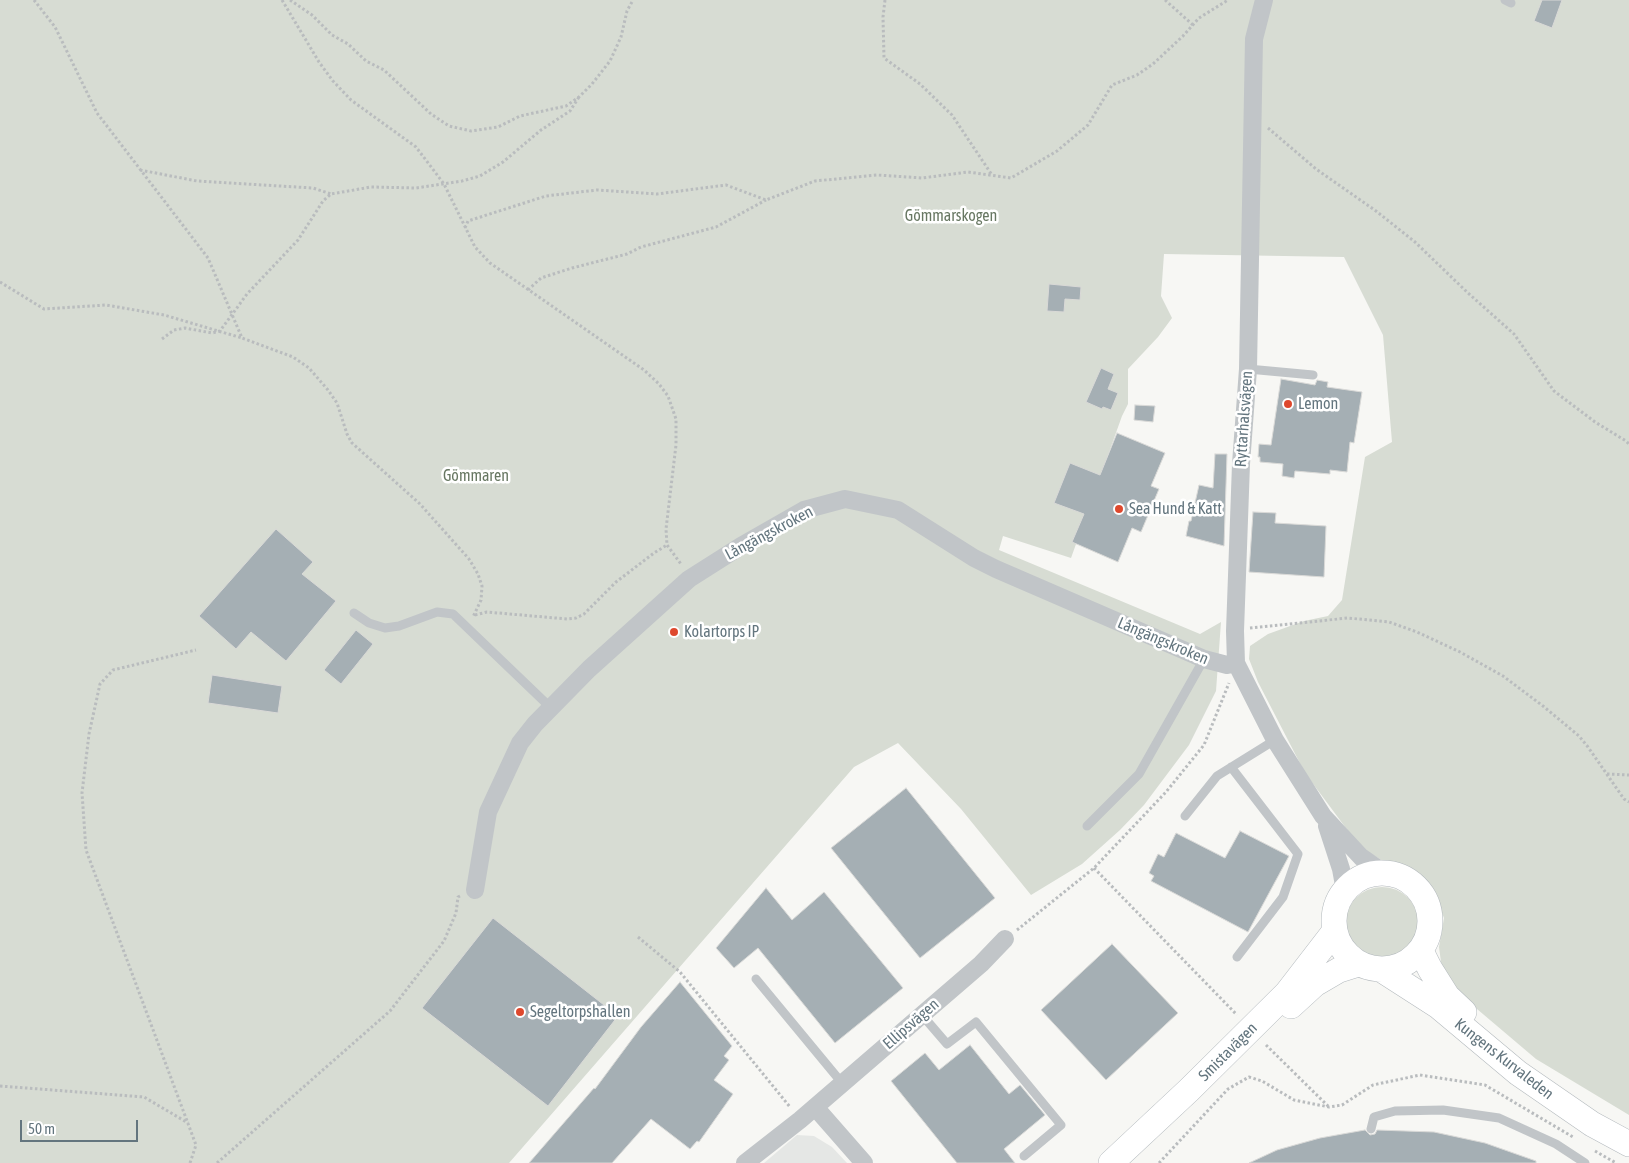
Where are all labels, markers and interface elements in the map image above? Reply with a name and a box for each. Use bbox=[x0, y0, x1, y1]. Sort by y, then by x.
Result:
park label: Gömmarskogen bbox=[905, 206, 997, 226]
street label: Ryttarhalsvägen bbox=[1231, 370, 1257, 468]
place label: Lemon bbox=[1298, 394, 1338, 414]
marker: Lemon bbox=[1282, 398, 1294, 410]
park label: Gömmaren bbox=[443, 466, 509, 486]
place label: Sea Hund & Katt bbox=[1129, 499, 1222, 519]
street label: Långängskroken bbox=[722, 502, 816, 564]
marker: Sea Hund & Katt bbox=[1113, 503, 1125, 515]
street label: Långängskroken bbox=[1115, 613, 1211, 669]
place label: Kolartorps IP bbox=[684, 622, 759, 642]
marker: Kolartorps IP bbox=[668, 626, 680, 638]
street label: Ellipsvägen bbox=[879, 995, 943, 1053]
place label: Segeltorpshallen bbox=[530, 1002, 631, 1022]
marker: Segeltorpshallen bbox=[514, 1006, 526, 1018]
street label: Kungens Kurvaleden bbox=[1451, 1014, 1557, 1104]
street label: Smistavägen bbox=[1195, 1019, 1261, 1085]
scale bar bbox=[22, 1110, 140, 1142]
text: 50 m bbox=[28, 1120, 55, 1137]

